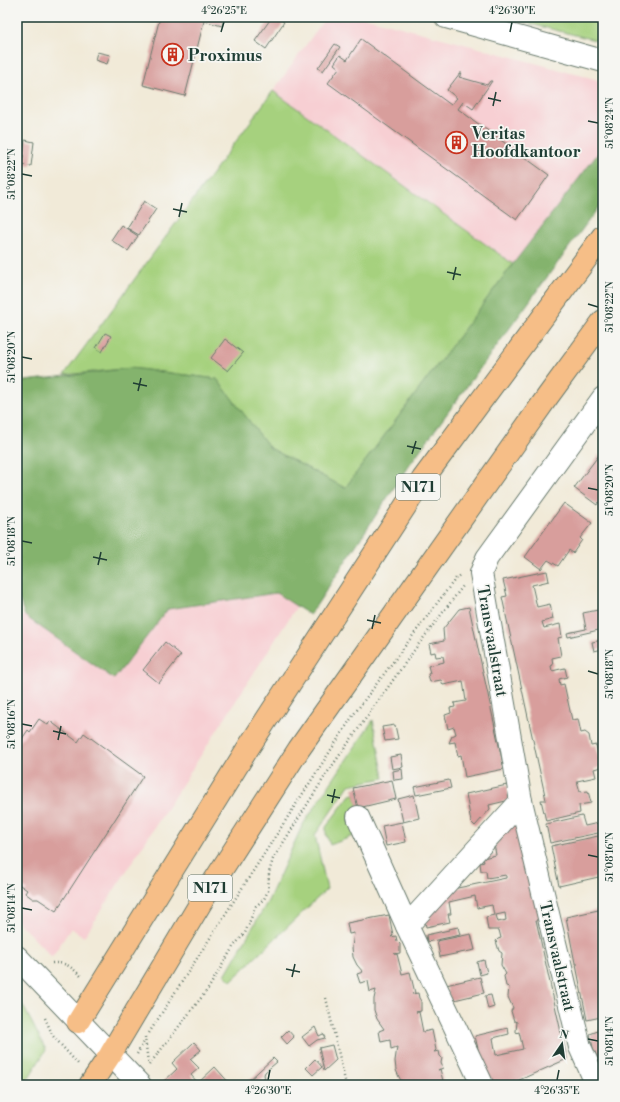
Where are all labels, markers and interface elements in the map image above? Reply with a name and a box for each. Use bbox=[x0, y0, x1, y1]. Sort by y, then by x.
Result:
text: 4°26'25"E bbox=[201, 5, 247, 17]
text: 4°26'30"E bbox=[489, 5, 535, 17]
building icon: Proximus bbox=[160, 42, 186, 68]
place label: Proximus bbox=[188, 46, 262, 66]
text: 51°08'24"N bbox=[604, 97, 616, 149]
place label: Veritas Hoofdkantoor bbox=[471, 124, 581, 162]
building icon: Veritas Hoofdkantoor bbox=[443, 129, 469, 155]
text: 51°08'22"N bbox=[6, 148, 18, 200]
text: 51°08'22"N bbox=[604, 281, 616, 333]
text: 51°08'20"N bbox=[6, 330, 18, 383]
text: 51°08'20"N bbox=[604, 463, 616, 516]
road number: N171 bbox=[396, 474, 440, 500]
text: 51°08'18"N bbox=[6, 515, 18, 566]
street label: Transvaalstraat bbox=[472, 584, 512, 699]
text: 51°08'18"N bbox=[604, 648, 616, 699]
text: 51°08'16"N bbox=[6, 699, 18, 749]
text: 51°08'16"N bbox=[604, 832, 616, 882]
road number: N171 bbox=[188, 875, 232, 901]
text: 51°08'14"N bbox=[6, 883, 18, 933]
street label: Transvaalstraat bbox=[535, 899, 580, 1014]
text: 51°08'14"N bbox=[604, 1016, 616, 1066]
north arrow bbox=[542, 1024, 582, 1064]
text: N bbox=[558, 1027, 570, 1043]
text: 4°26'30"E bbox=[245, 1085, 291, 1097]
text: 4°26'35"E bbox=[534, 1085, 580, 1097]

